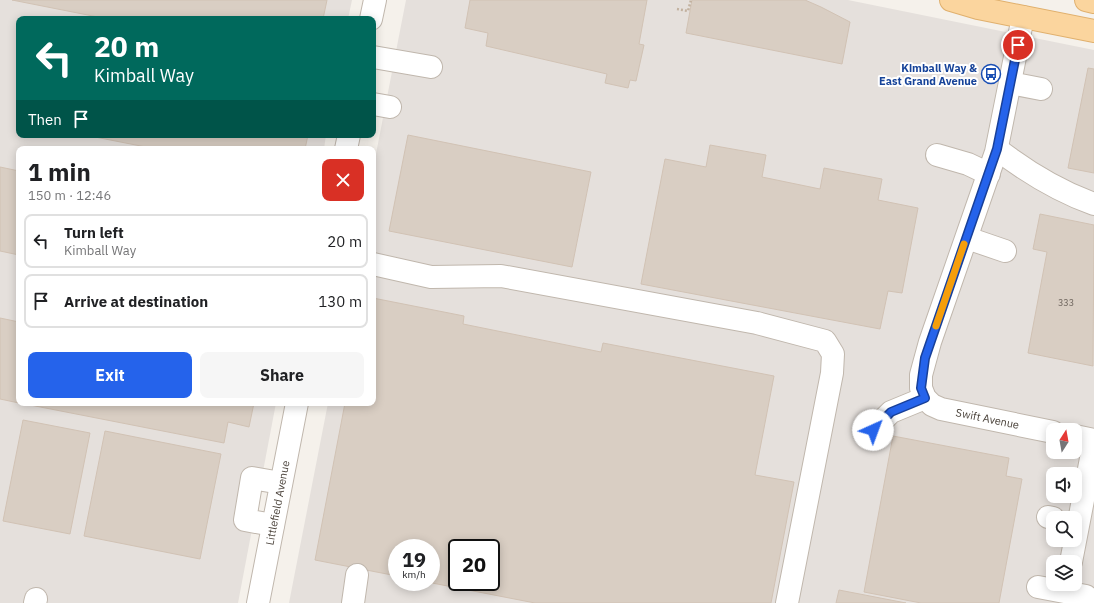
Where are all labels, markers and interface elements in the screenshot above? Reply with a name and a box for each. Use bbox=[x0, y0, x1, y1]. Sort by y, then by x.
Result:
text: 20 m bbox=[94, 28, 159, 65]
pin bbox=[1001, 28, 1035, 62]
icon: left bbox=[28, 32, 80, 84]
icon: arrive bbox=[1007, 34, 1029, 56]
place label: Kimball Way & East Grand Avenue bbox=[879, 61, 977, 88]
bus stop icon: Kimball Way & East Grand Avenue bbox=[980, 63, 1002, 85]
text: Kimball Way bbox=[94, 64, 194, 87]
icon: arrive bbox=[70, 108, 92, 130]
text: Then bbox=[28, 110, 62, 129]
text: 1 min bbox=[28, 156, 91, 188]
button: close bbox=[322, 159, 364, 201]
text: 150 m · 12:46 bbox=[28, 187, 111, 204]
text: Turn left bbox=[64, 223, 124, 242]
icon: left bbox=[30, 230, 52, 252]
text: 20 m bbox=[327, 232, 362, 251]
text: Kimball Way bbox=[64, 242, 136, 259]
icon: arrive bbox=[30, 290, 52, 312]
text: Arrive at destination bbox=[64, 292, 208, 311]
text: 130 m bbox=[318, 292, 362, 311]
house number: 333 bbox=[1058, 297, 1074, 308]
button: Exit bbox=[28, 352, 192, 398]
button: Share bbox=[200, 352, 364, 398]
street label: Swift Avenue bbox=[955, 405, 1020, 432]
position arrow bbox=[852, 409, 894, 451]
north arrow bbox=[1046, 423, 1082, 459]
map controls bbox=[1046, 423, 1082, 591]
street label: Littlefield Avenue bbox=[262, 459, 293, 546]
button: sound bbox=[1046, 467, 1082, 503]
button: search bbox=[1046, 511, 1082, 547]
speed limit sign: 20 bbox=[448, 539, 500, 591]
text: 19 bbox=[402, 546, 426, 573]
button: layers bbox=[1046, 555, 1082, 591]
text: km/h bbox=[402, 568, 426, 581]

